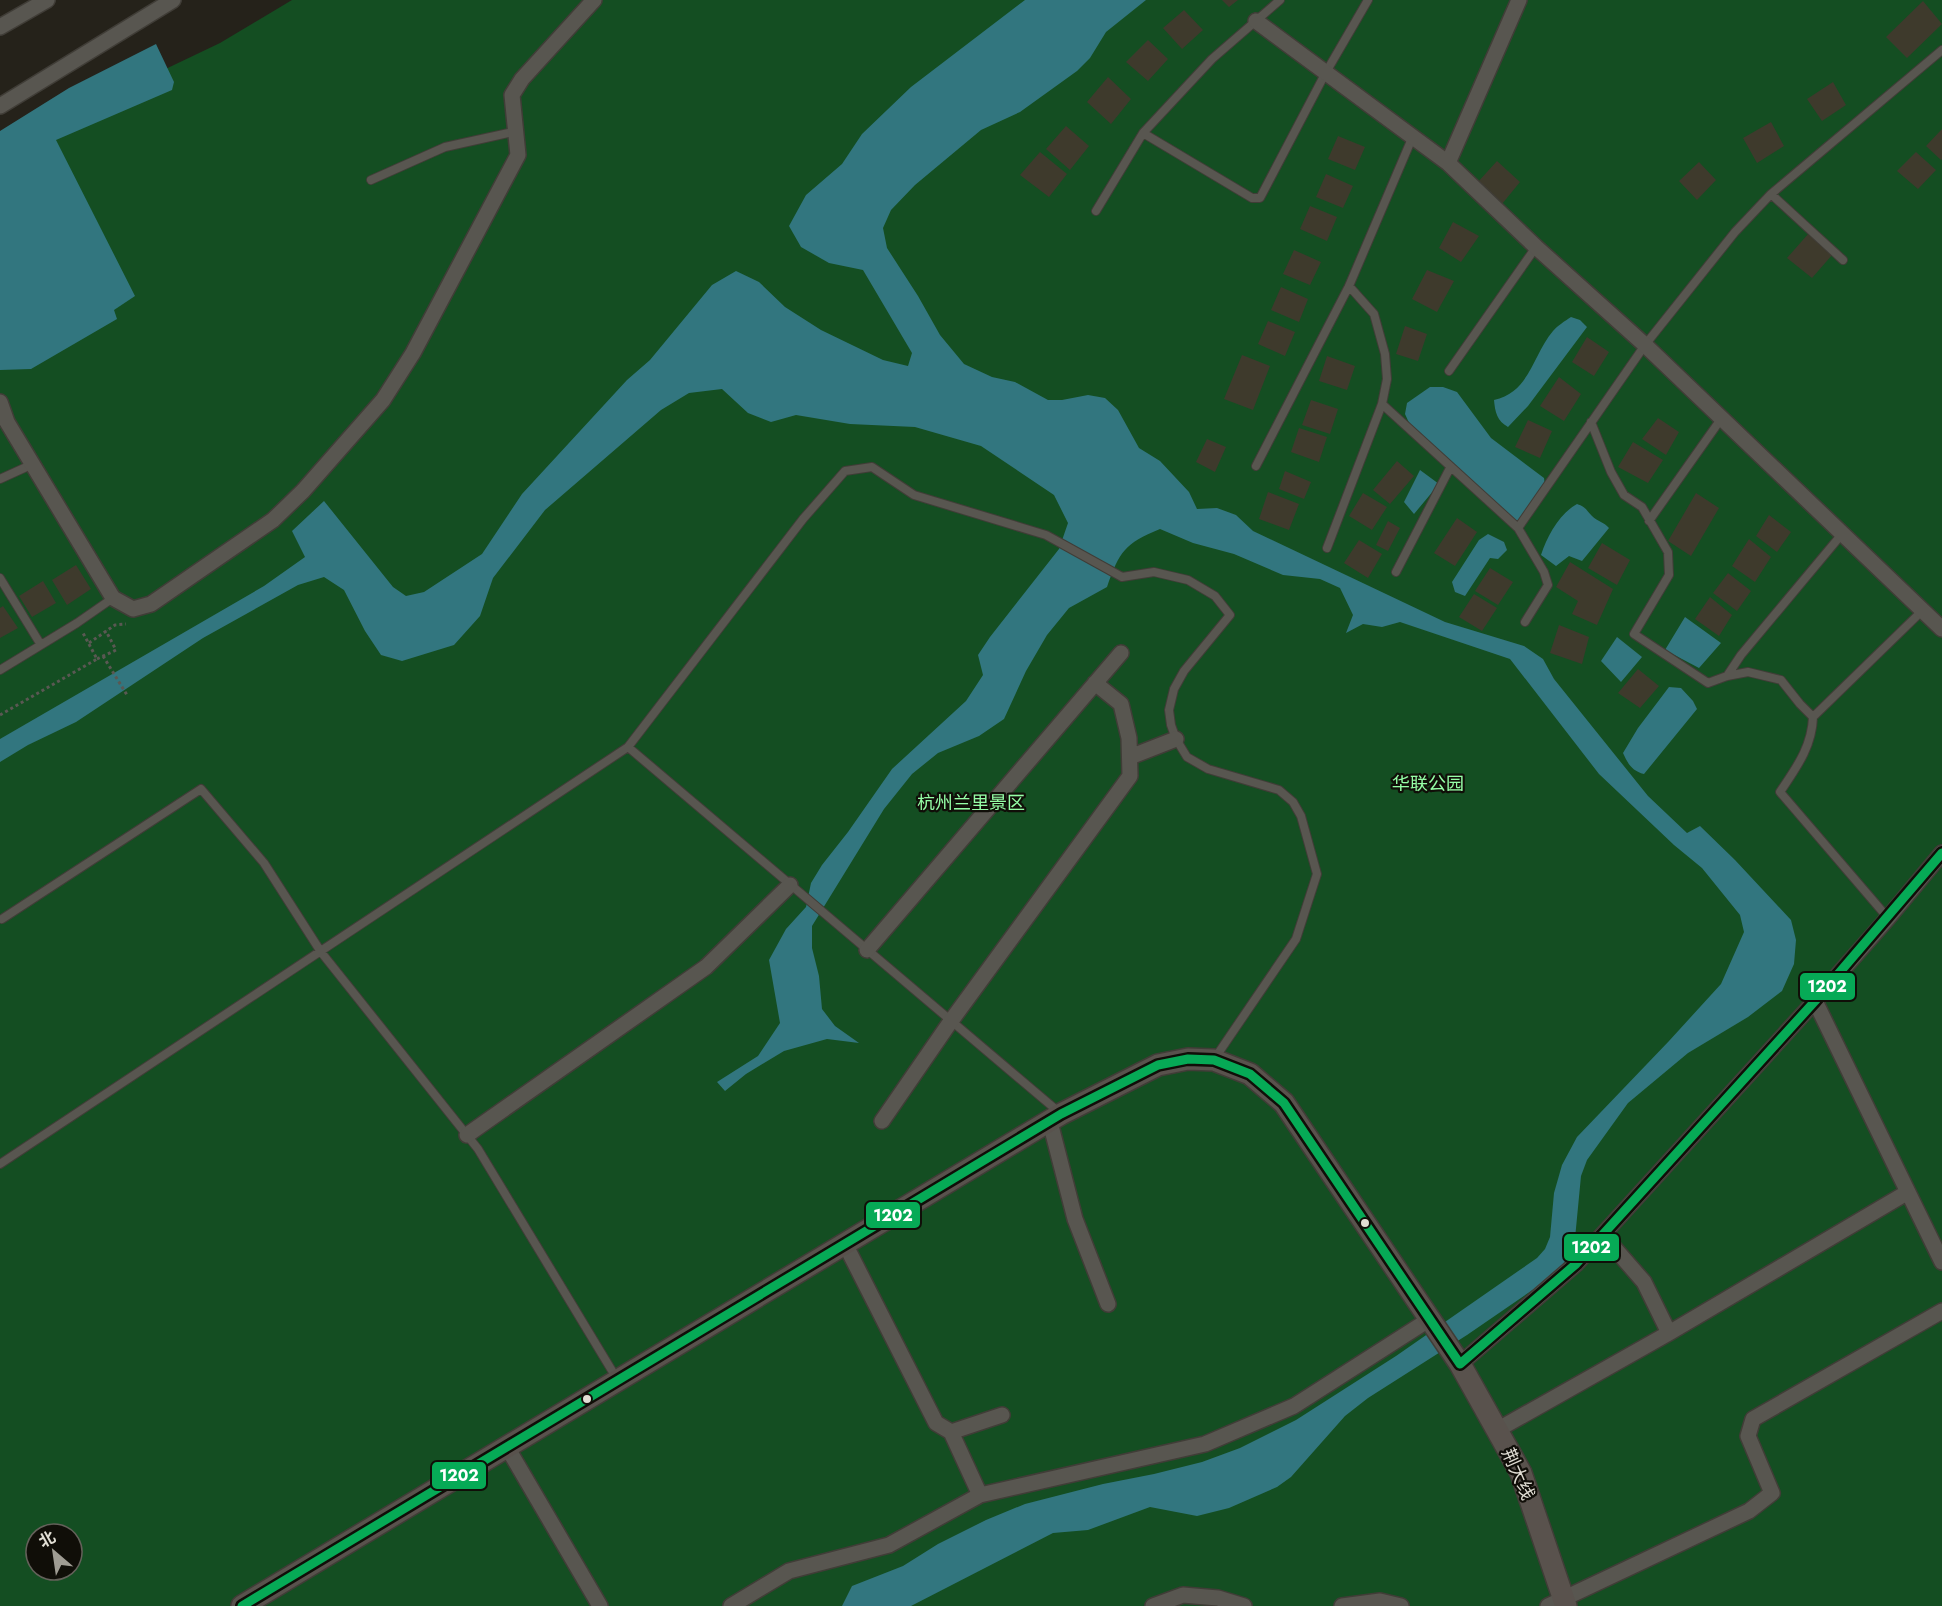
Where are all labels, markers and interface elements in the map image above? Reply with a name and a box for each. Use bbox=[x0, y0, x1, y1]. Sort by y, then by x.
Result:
park label: 华联公园 bbox=[1392, 771, 1464, 797]
park label: 杭州兰里景区 bbox=[917, 790, 1025, 816]
line badge: 1202 bbox=[1799, 972, 1856, 1001]
text: 1202 bbox=[1807, 975, 1847, 998]
line badge: 1202 bbox=[865, 1201, 921, 1229]
text: 1202 bbox=[873, 1204, 913, 1227]
unlabelled marker bbox=[1359, 1217, 1371, 1229]
line badge: 1202 bbox=[1563, 1233, 1620, 1262]
text: 1202 bbox=[1571, 1236, 1611, 1259]
unlabelled marker bbox=[581, 1393, 593, 1405]
street label: 荆大线 bbox=[1495, 1444, 1541, 1504]
line badge: 1202 bbox=[431, 1461, 487, 1490]
text: 1202 bbox=[439, 1464, 479, 1487]
north arrow bbox=[24, 1522, 84, 1582]
text: 北 bbox=[34, 1525, 60, 1553]

